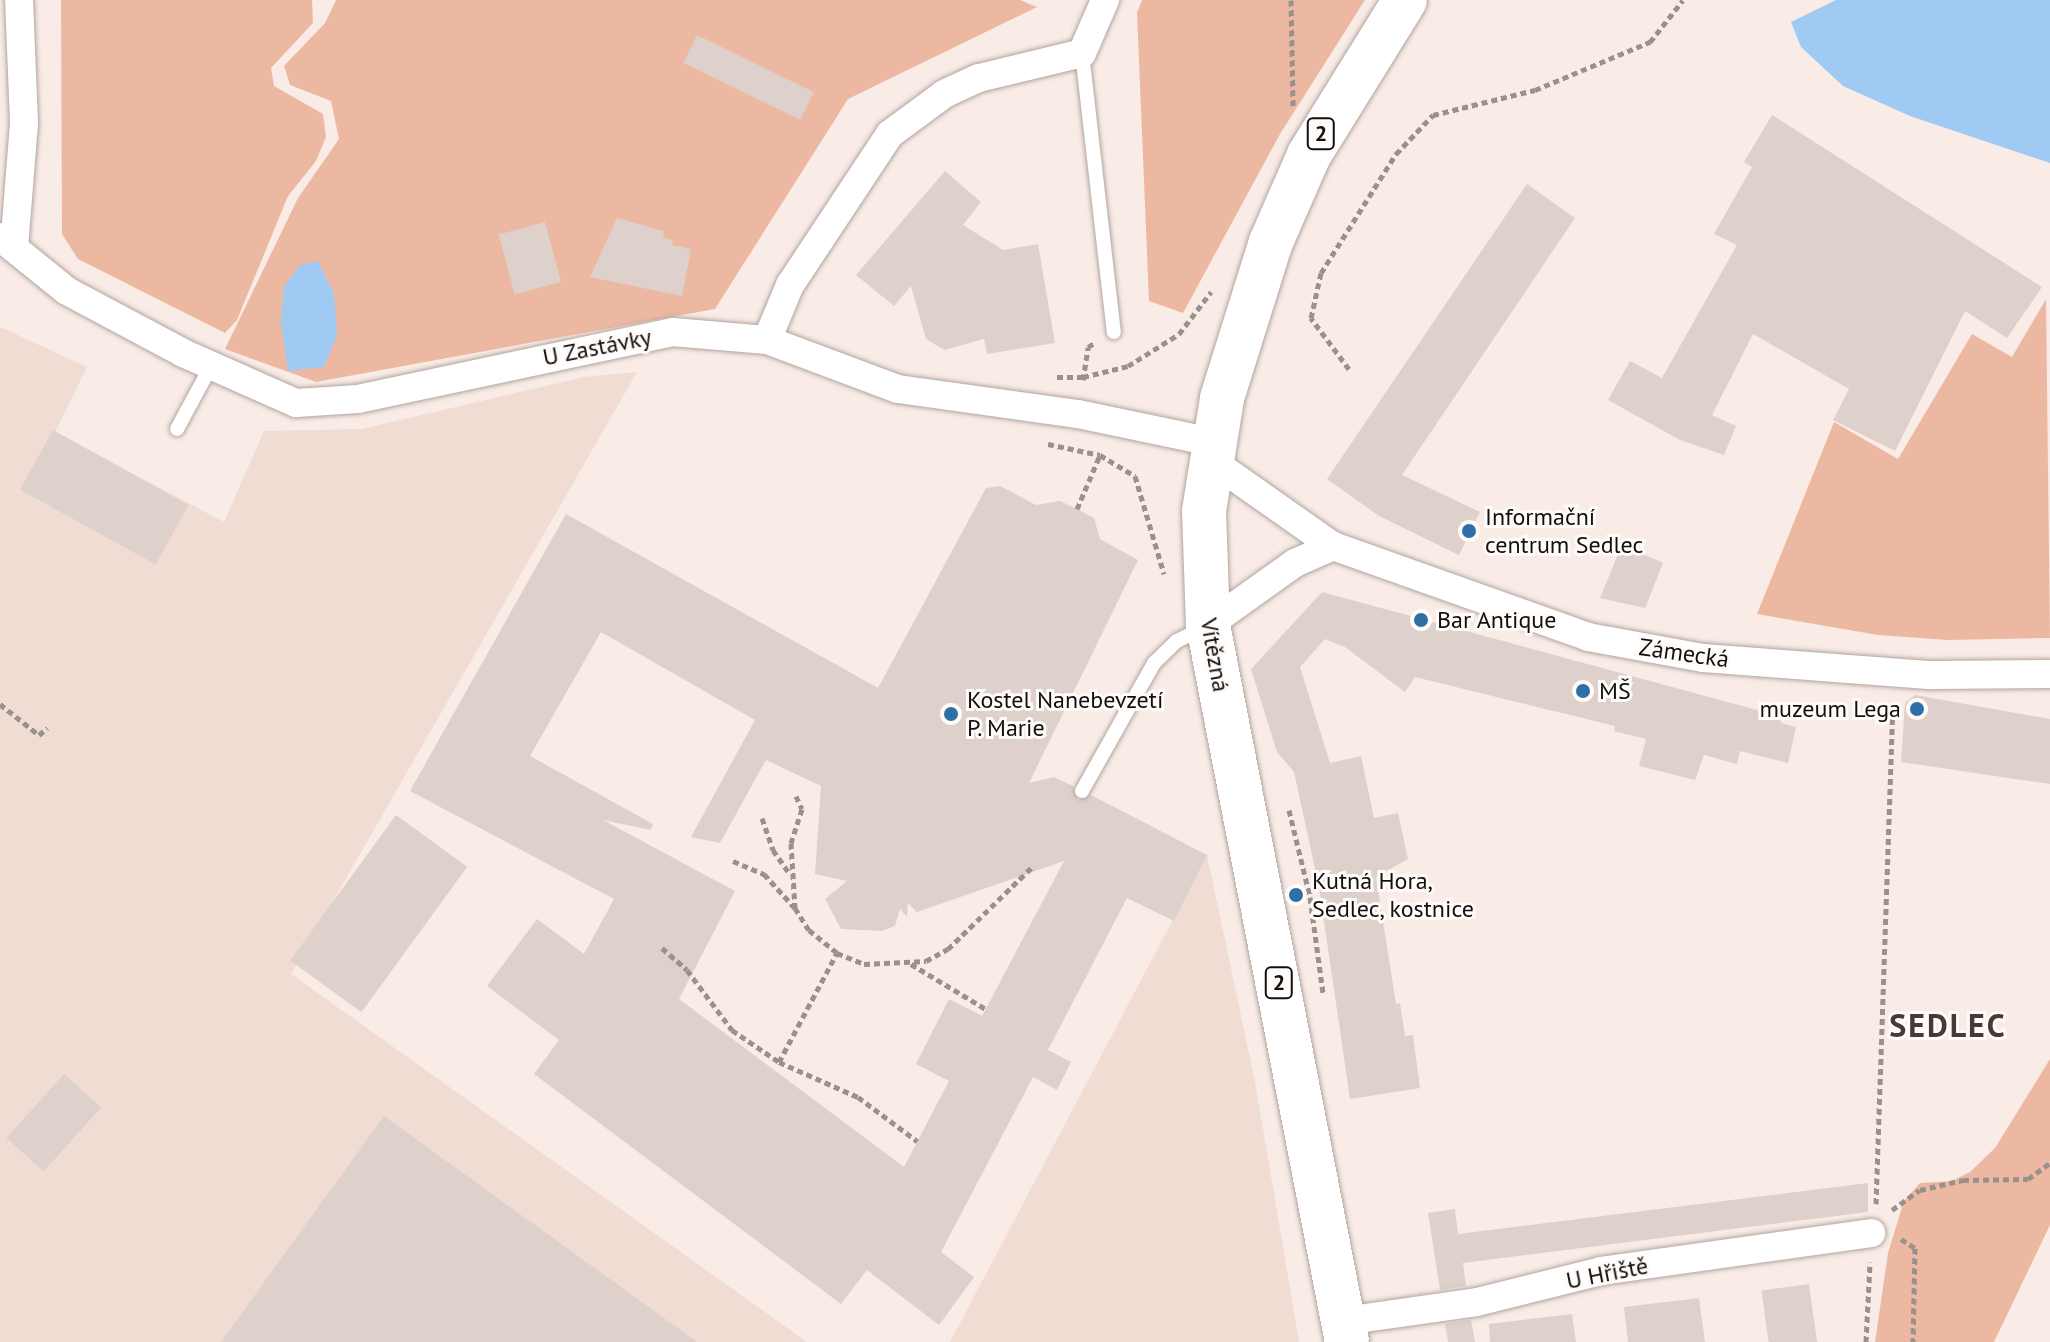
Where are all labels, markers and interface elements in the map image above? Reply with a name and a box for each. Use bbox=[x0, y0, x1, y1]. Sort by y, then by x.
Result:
road number: 2 bbox=[1305, 116, 1337, 152]
street label: U Zastávky bbox=[540, 322, 654, 372]
place label: Informační centrum Sedlec bbox=[1485, 503, 1643, 559]
marker: Informační centrum Sedlec bbox=[1460, 522, 1478, 540]
place label: Bar Antique bbox=[1437, 606, 1557, 634]
marker: Bar Antique bbox=[1412, 611, 1430, 629]
street label: Vítězná bbox=[1194, 616, 1236, 694]
street label: Zámecká bbox=[1637, 632, 1731, 674]
place label: MŠ bbox=[1599, 677, 1631, 705]
marker: MŠ bbox=[1574, 682, 1592, 700]
place label: Kostel Nanebevzetí P. Marie bbox=[967, 686, 1163, 742]
place label: muzeum Lega bbox=[1759, 695, 1901, 723]
marker: muzeum Lega bbox=[1908, 700, 1926, 718]
marker: Kostel Nanebevzetí P. Marie bbox=[942, 705, 960, 723]
place label: Kutná Hora, Sedlec, kostnice bbox=[1312, 867, 1476, 923]
marker: Kutná Hora, Sedlec, kostnice bbox=[1287, 886, 1305, 904]
road number: 2 bbox=[1263, 965, 1295, 1001]
district label: SEDLEC bbox=[1889, 1006, 2007, 1044]
street label: U Hřiště bbox=[1564, 1251, 1650, 1295]

